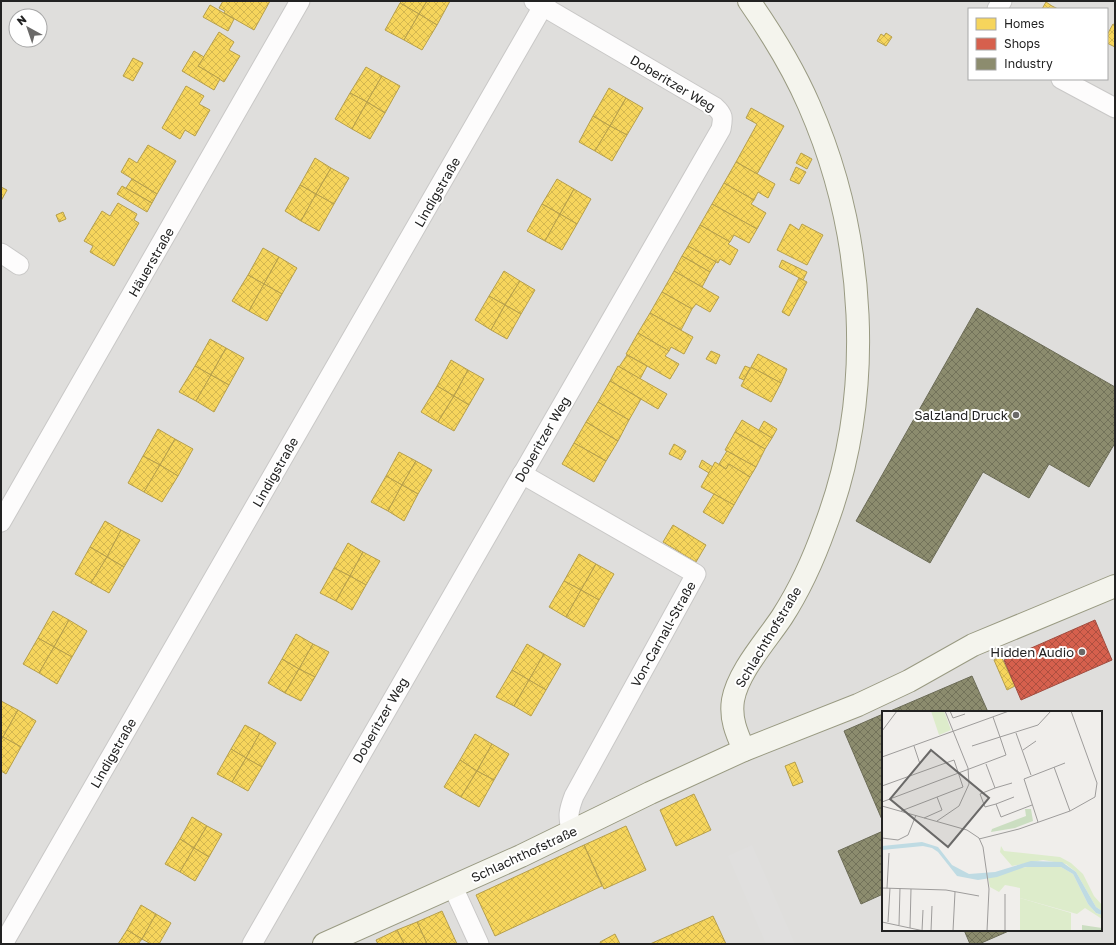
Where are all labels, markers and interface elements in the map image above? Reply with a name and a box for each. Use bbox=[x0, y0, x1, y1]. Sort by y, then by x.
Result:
north arrow bbox=[8, 8, 48, 48]
legend bbox=[968, 8, 1108, 80]
text: N bbox=[14, 12, 29, 28]
text: Homes bbox=[1004, 16, 1044, 31]
text: Shops bbox=[1004, 36, 1040, 51]
street label: Doberitzer Weg bbox=[628, 51, 718, 115]
text: Industry bbox=[1004, 56, 1053, 71]
street label: Lindigstraße bbox=[411, 154, 463, 230]
street label: Häuerstraße bbox=[125, 225, 177, 299]
street label: Doberitzer Weg bbox=[511, 393, 573, 485]
place label: Salzland Druck bbox=[914, 407, 1009, 423]
marker: Salzland Druck bbox=[1011, 410, 1021, 420]
street label: Lindigstraße bbox=[249, 434, 301, 510]
street label: Von-Carnall-Straße bbox=[627, 578, 699, 690]
street label: Schlachthofstraße bbox=[732, 584, 804, 690]
place label: Hidden Audio bbox=[990, 644, 1074, 660]
marker: Hidden Audio bbox=[1077, 647, 1087, 657]
street label: Doberitzer Weg bbox=[349, 674, 411, 766]
inset map bbox=[882, 711, 1102, 931]
street label: Lindigstraße bbox=[87, 715, 139, 791]
street label: Schlachthofstraße bbox=[469, 822, 579, 886]

